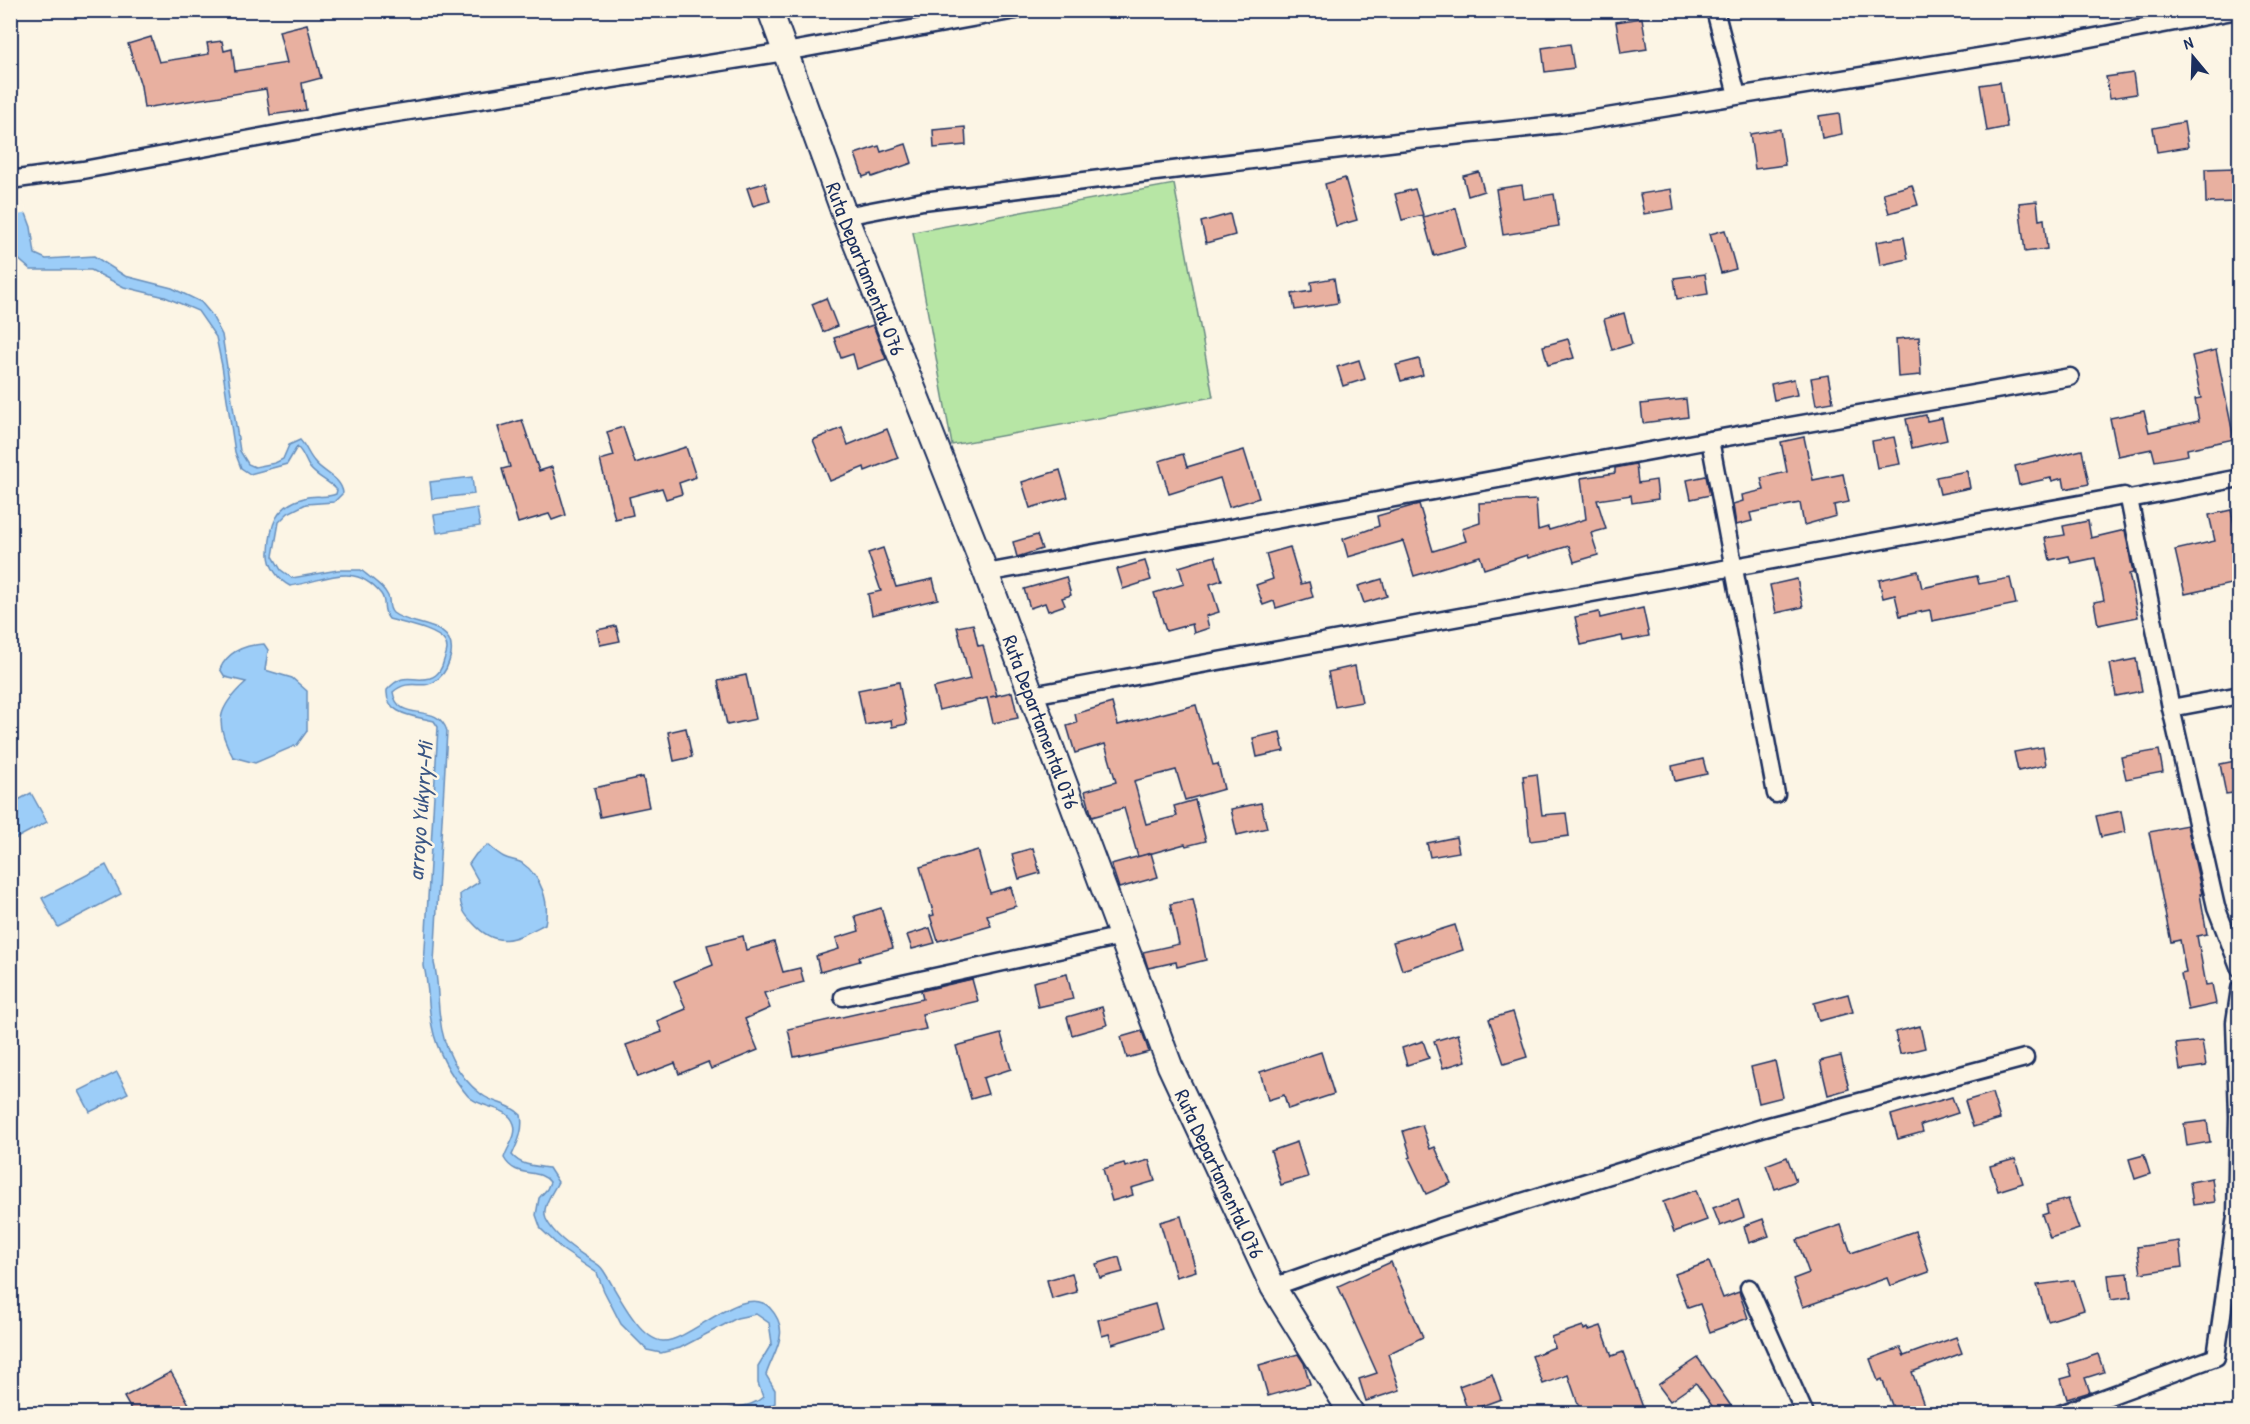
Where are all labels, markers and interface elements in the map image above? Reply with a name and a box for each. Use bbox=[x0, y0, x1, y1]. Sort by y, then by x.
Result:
north arrow bbox=[2163, 27, 2223, 87]
text: N bbox=[2181, 31, 2196, 55]
street label: Ruta Departamental 076 bbox=[819, 178, 913, 360]
street label: Ruta Departamental 076 bbox=[996, 631, 1087, 813]
water label: arroyo Yukyry-Mi bbox=[400, 738, 440, 882]
street label: Ruta Departamental 076 bbox=[1168, 1084, 1272, 1263]

